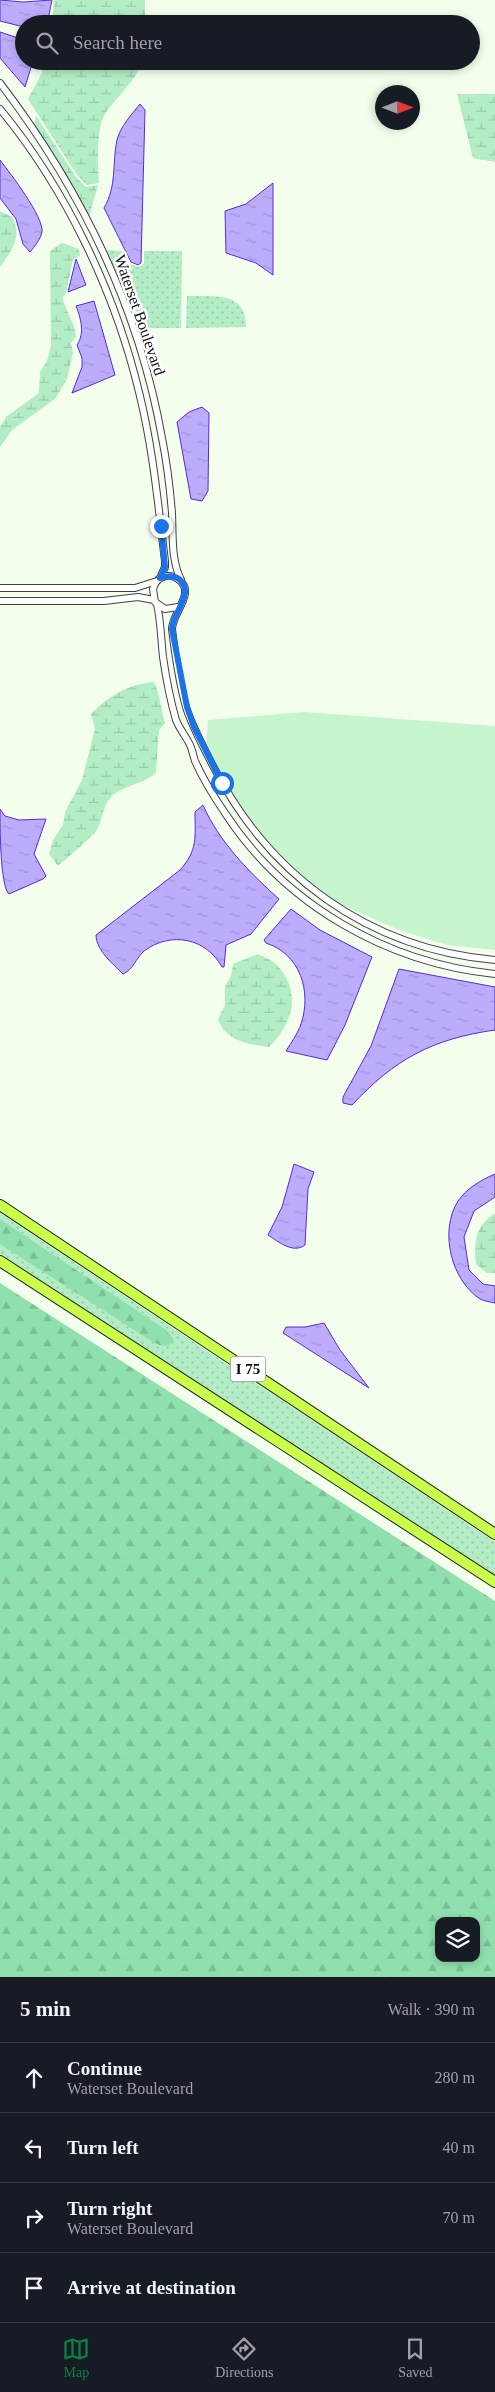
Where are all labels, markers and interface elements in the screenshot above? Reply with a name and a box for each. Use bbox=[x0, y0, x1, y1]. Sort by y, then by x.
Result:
search box bbox=[15, 15, 480, 70]
icon: search bbox=[33, 29, 61, 57]
text: Search here bbox=[73, 32, 162, 53]
north arrow bbox=[375, 85, 420, 130]
street label: Waterset Boulevard bbox=[111, 253, 169, 377]
route end bbox=[150, 515, 173, 538]
route start bbox=[211, 772, 234, 795]
road number: I 75 bbox=[230, 1356, 266, 1382]
map controls bbox=[435, 1917, 480, 1962]
button: layers bbox=[435, 1917, 480, 1962]
text: 5 min bbox=[20, 1997, 71, 2021]
text: Walk · 390 m bbox=[388, 2001, 475, 2018]
text: Continue bbox=[67, 2058, 142, 2079]
icon: ahead bbox=[20, 2064, 48, 2092]
text: 280 m bbox=[435, 2069, 475, 2086]
text: Waterset Boulevard bbox=[67, 2080, 193, 2097]
icon: left bbox=[20, 2134, 48, 2162]
text: Turn left bbox=[67, 2137, 139, 2158]
text: 40 m bbox=[443, 2139, 475, 2156]
text: Turn right bbox=[67, 2198, 152, 2219]
icon: right bbox=[20, 2204, 48, 2232]
text: 70 m bbox=[443, 2209, 475, 2226]
text: Waterset Boulevard bbox=[67, 2220, 193, 2237]
icon: arrive bbox=[20, 2274, 48, 2302]
text: Arrive at destination bbox=[67, 2277, 236, 2298]
tab: Map bbox=[62, 2335, 90, 2381]
tab: Directions bbox=[215, 2335, 274, 2381]
tab: Saved bbox=[398, 2335, 433, 2381]

